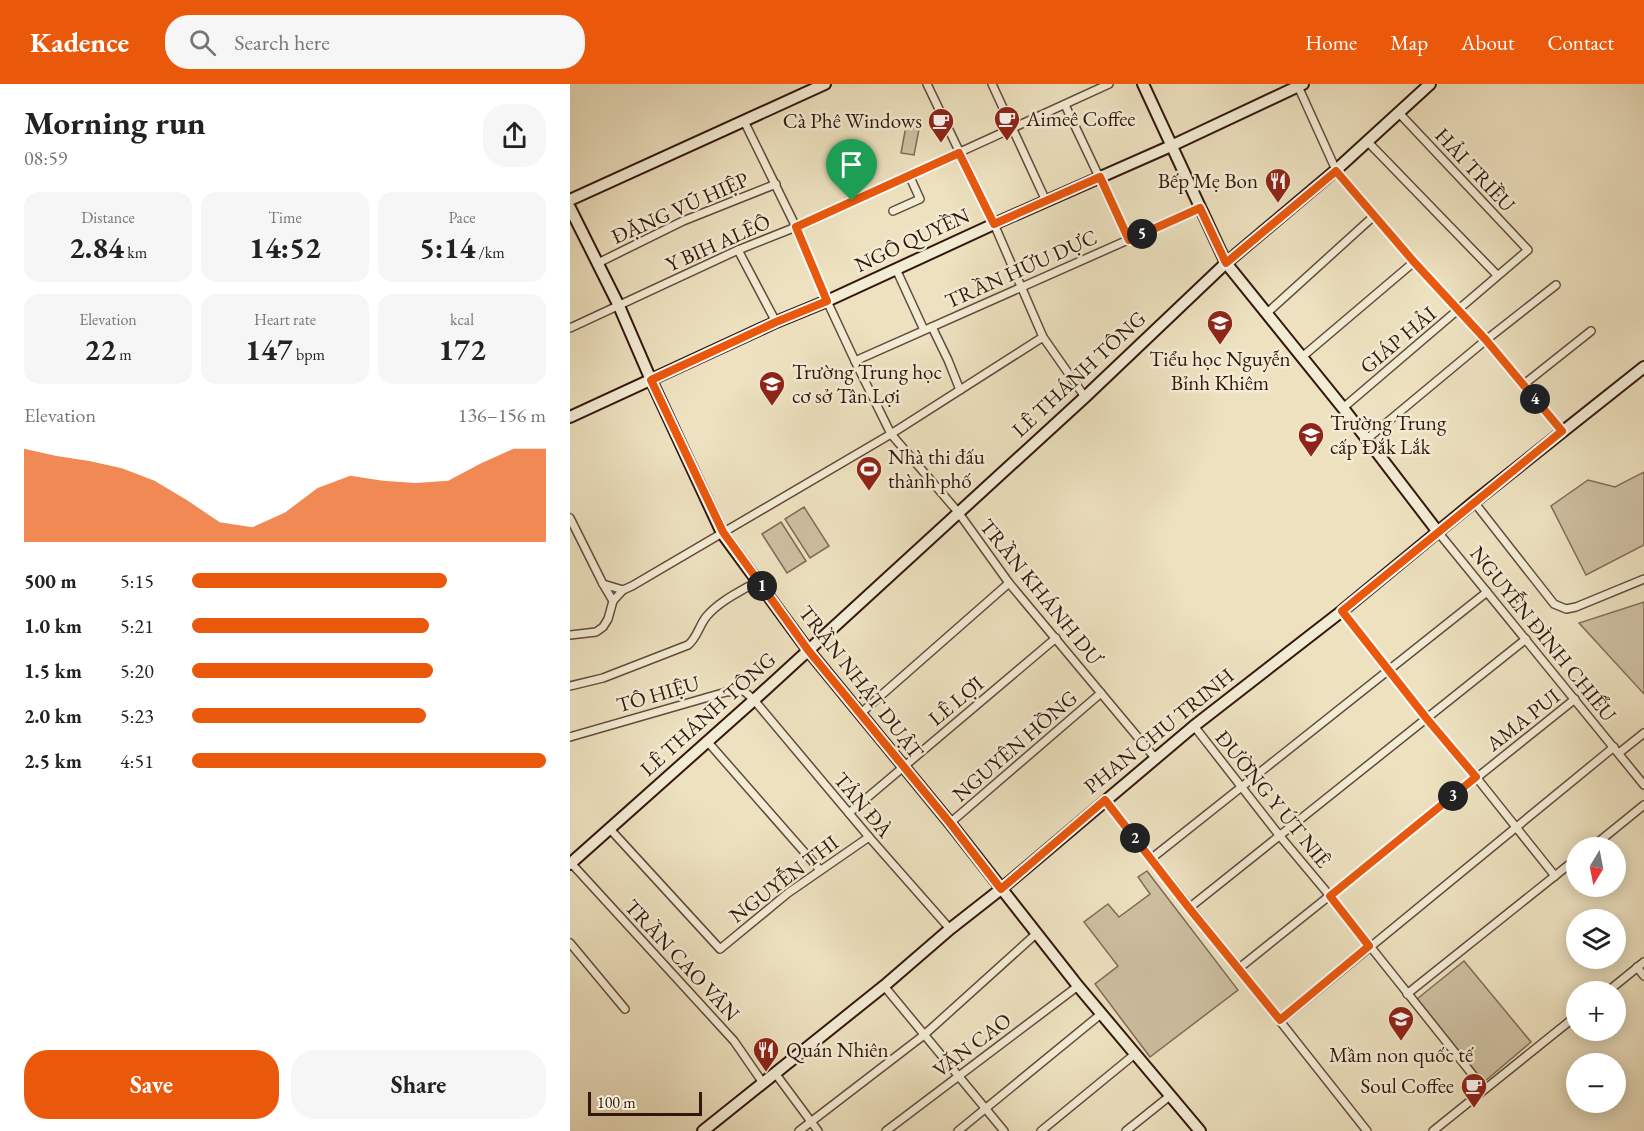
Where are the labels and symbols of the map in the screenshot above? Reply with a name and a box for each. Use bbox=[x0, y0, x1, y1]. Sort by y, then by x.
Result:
cafe icon: Aimeê Coffee bbox=[992, 104, 1022, 142]
place label: Aimeê Coffee bbox=[1025, 105, 1135, 132]
cafe icon: Cà Phê Windows bbox=[926, 106, 956, 144]
place label: Cà Phê Windows bbox=[783, 107, 922, 134]
street label: HẢI TRIỀU bbox=[1429, 122, 1522, 218]
pin bbox=[826, 139, 877, 201]
street label: ĐẶNG VŨ HIỆP bbox=[607, 165, 753, 250]
restaurant icon: Bếp Mẹ Bon bbox=[1263, 166, 1293, 204]
place label: Bếp Mẹ Bon bbox=[1158, 167, 1258, 194]
street label: NGÔ QUYỀN bbox=[850, 201, 974, 279]
street label: Y BIH ALÊÔ bbox=[661, 207, 774, 278]
pin: 5 bbox=[1127, 219, 1157, 249]
street label: TRẦN HỮU DỰC bbox=[941, 223, 1101, 314]
street label: GIÁP HẢI bbox=[1354, 300, 1441, 379]
street label: LÊ THÁNH TÔNG bbox=[1006, 305, 1151, 443]
school or university icon: Tiểu học Nguyễn Bỉnh Khiêm bbox=[1205, 308, 1235, 346]
place label: Tiểu học Nguyễn Bỉnh Khiêm bbox=[1149, 345, 1291, 396]
place label: Trường Trung học cơ sở Tân Lợi bbox=[792, 358, 942, 409]
school or university icon: Trường Trung học cơ sở Tân Lợi bbox=[757, 369, 787, 407]
pin: 4 bbox=[1520, 384, 1550, 414]
place label: Trường Trung cấp Đắk Lắk bbox=[1330, 409, 1447, 460]
school or university icon: Trường Trung cấp Đắk Lắk bbox=[1296, 420, 1326, 458]
place label: Nhà thi đấu thành phố bbox=[888, 443, 985, 494]
sports icon: Nhà thi đấu thành phố bbox=[854, 454, 884, 492]
street label: TRẦN KHÁNH DƯ bbox=[974, 513, 1110, 671]
street label: NGUYỄN ĐÌNH CHIỂU bbox=[1464, 540, 1623, 727]
pin: 1 bbox=[747, 571, 777, 601]
street label: TRẦN NHẬT DUẬT bbox=[793, 599, 930, 765]
street label: LÊ THÁNH TÔNG bbox=[634, 646, 781, 782]
street label: PHAN CHU TRINH bbox=[1078, 662, 1239, 799]
street label: TÔ HIỆU bbox=[613, 669, 703, 718]
street label: LÊ LỢI bbox=[923, 670, 989, 731]
street label: AMA PUI bbox=[1480, 682, 1565, 757]
street label: NGUYÊN HỒNG bbox=[946, 684, 1083, 807]
street label: ĐƯỜNG Y ÚT NIÊ bbox=[1210, 724, 1337, 873]
street label: TẢN ĐÀ bbox=[828, 766, 899, 843]
pin: 3 bbox=[1438, 781, 1468, 811]
pin: 2 bbox=[1120, 823, 1150, 853]
street label: NGUYỄN THI bbox=[724, 829, 844, 928]
north arrow bbox=[1566, 837, 1626, 897]
street label: TRẦN CAO VÂN bbox=[619, 893, 746, 1026]
school or university icon: Mầm non quốc tế bbox=[1386, 1004, 1416, 1042]
street label: VĂN CAO bbox=[927, 1006, 1016, 1083]
restaurant icon: Quán Nhiên bbox=[751, 1035, 781, 1073]
place label: Quán Nhiên bbox=[786, 1036, 889, 1064]
place label: Mầm non quốc tế bbox=[1329, 1041, 1474, 1068]
cafe icon: Soul Coffee bbox=[1459, 1071, 1489, 1109]
place label: Soul Coffee bbox=[1361, 1072, 1454, 1099]
scale bar bbox=[588, 1089, 702, 1116]

